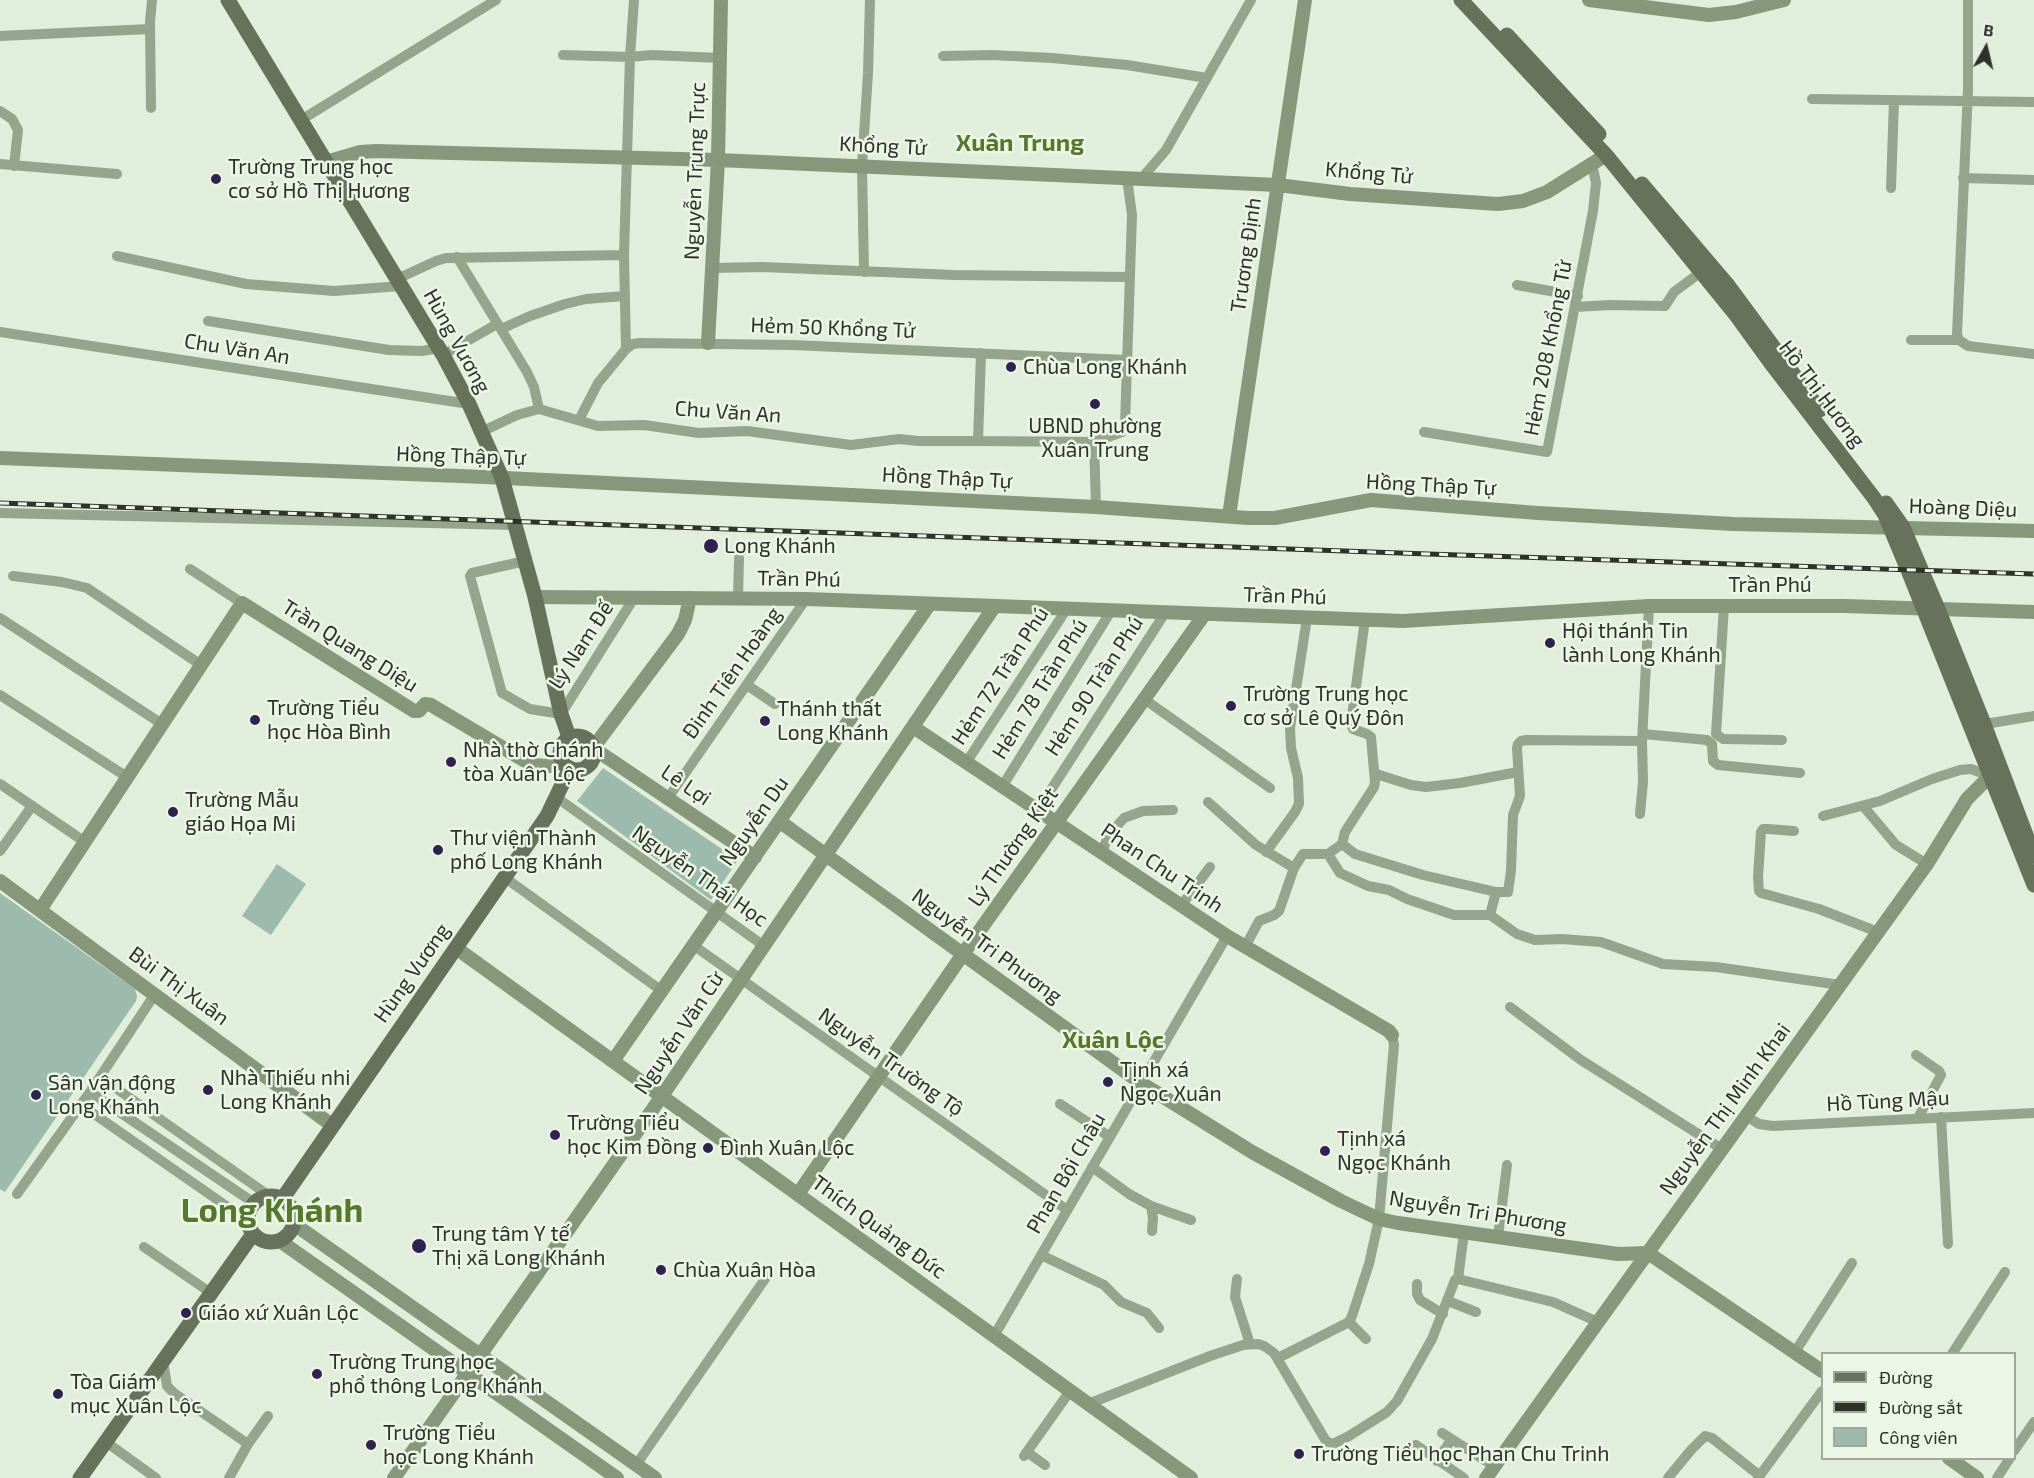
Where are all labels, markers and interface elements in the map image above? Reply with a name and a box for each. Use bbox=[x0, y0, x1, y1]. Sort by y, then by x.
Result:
north arrow bbox=[1956, 18, 2016, 78]
text: B bbox=[1982, 20, 1995, 40]
street label: Nguyễn Trung Trực bbox=[679, 81, 711, 261]
district label: Xuân Trung bbox=[956, 129, 1084, 157]
street label: Khổng Tử bbox=[838, 131, 928, 161]
place label: Trường Trung học cơ sở Hồ Thị Hương bbox=[228, 154, 410, 204]
street label: Khổng Tử bbox=[1324, 157, 1414, 189]
marker: Trường Trung học cơ sở Hồ Thị Hương bbox=[209, 172, 223, 186]
street label: Trương Định bbox=[1225, 196, 1267, 314]
street label: Hẻm 208 Khổng Tử bbox=[1519, 258, 1577, 438]
street label: Hùng Vương bbox=[418, 284, 496, 398]
street label: Hẻm 50 Khổng Tử bbox=[750, 313, 916, 343]
street label: Chu Văn An bbox=[182, 328, 292, 370]
street label: Hồ Thị Hương bbox=[1774, 335, 1870, 453]
place label: Chùa Long Khánh bbox=[1023, 354, 1187, 380]
marker: Chùa Long Khánh bbox=[1004, 360, 1018, 374]
street label: Chu Văn An bbox=[674, 396, 782, 428]
marker: UBND phường Xuân Trung bbox=[1088, 397, 1102, 411]
place label: UBND phường Xuân Trung bbox=[1028, 413, 1162, 463]
street label: Hồng Thập Tự bbox=[395, 441, 527, 471]
street label: Hồng Thập Tự bbox=[881, 462, 1013, 494]
street label: Hồng Thập Tự bbox=[1365, 469, 1497, 501]
street label: Hoàng Diệu bbox=[1908, 494, 2018, 522]
place label: Long Khánh bbox=[724, 533, 836, 559]
marker: Long Khánh bbox=[702, 537, 720, 555]
street label: Trần Phú bbox=[757, 566, 841, 592]
street label: Trần Phú bbox=[1728, 572, 1812, 598]
street label: Trần Phú bbox=[1243, 582, 1327, 610]
street label: Trần Quang Diệu bbox=[277, 594, 423, 698]
street label: Lý Nam Đế bbox=[543, 596, 619, 694]
street label: Đinh Tiên Hoàng bbox=[677, 602, 787, 744]
street label: Hẻm 72 Trần Phú bbox=[946, 602, 1054, 750]
street label: Hẻm 90 Trần Phú bbox=[1039, 611, 1149, 761]
street label: Hẻm 78 Trần Phú bbox=[987, 614, 1093, 764]
place label: Hội thánh Tin lành Long Khánh bbox=[1562, 618, 1721, 668]
marker: Hội thánh Tin lành Long Khánh bbox=[1543, 636, 1557, 650]
place label: Trường Trung học cơ sở Lê Quý Đôn bbox=[1243, 681, 1409, 731]
place label: Trường Tiểu học Hòa Bình bbox=[267, 695, 391, 745]
place label: Thánh thất Long Khánh bbox=[777, 696, 889, 746]
marker: Trường Trung học cơ sở Lê Quý Đôn bbox=[1224, 699, 1238, 713]
marker: Trường Tiểu học Hòa Bình bbox=[248, 713, 262, 727]
marker: Thánh thất Long Khánh bbox=[758, 714, 772, 728]
place label: Nhà thờ Chánh tòa Xuân Lộc bbox=[463, 737, 603, 787]
marker: Nhà thờ Chánh tòa Xuân Lộc bbox=[444, 755, 458, 769]
street label: Lê Lợi bbox=[656, 759, 716, 811]
street label: Nguyễn Du bbox=[714, 771, 794, 871]
street label: Lý Thường Kiệt bbox=[963, 783, 1063, 911]
place label: Trường Mẫu giáo Họa Mi bbox=[185, 787, 299, 837]
marker: Trường Mẫu giáo Họa Mi bbox=[166, 805, 180, 819]
street label: Phan Chu Trinh bbox=[1096, 818, 1228, 918]
street label: Nguyễn Thái Học bbox=[627, 820, 773, 932]
place label: Thư viện Thành phố Long Khánh bbox=[450, 825, 603, 875]
marker: Thư viện Thành phố Long Khánh bbox=[431, 843, 445, 857]
street label: Nguyễn Tri Phương bbox=[907, 883, 1067, 1009]
street label: Hùng Vương bbox=[369, 918, 455, 1028]
street label: Bùi Thị Xuân bbox=[124, 941, 234, 1031]
street label: Nguyễn Văn Cừ bbox=[629, 967, 729, 1099]
street label: Nguyễn Trường Tộ bbox=[814, 1003, 968, 1121]
street label: Nguyễn Thị Minh Khai bbox=[1654, 1018, 1796, 1200]
district label: Xuân Lộc bbox=[1062, 1026, 1164, 1054]
place label: Tịnh xá Ngọc Xuân bbox=[1120, 1057, 1222, 1107]
place label: Nhà Thiếu nhi Long Khánh bbox=[220, 1065, 350, 1115]
place label: Sân vận động Long Khánh bbox=[48, 1070, 175, 1120]
marker: Tịnh xá Ngọc Xuân bbox=[1101, 1075, 1115, 1089]
marker: Nhà Thiếu nhi Long Khánh bbox=[201, 1083, 215, 1097]
street label: Hồ Tùng Mậu bbox=[1826, 1085, 1950, 1117]
marker: Sân vận động Long Khánh bbox=[29, 1088, 43, 1102]
street label: Phan Bội Châu bbox=[1021, 1108, 1111, 1238]
place label: Trường Tiểu học Kim Đồng bbox=[567, 1110, 697, 1160]
place label: Tịnh xá Ngọc Khánh bbox=[1337, 1126, 1451, 1176]
marker: Trường Tiểu học Kim Đồng bbox=[548, 1128, 562, 1142]
place label: Đình Xuân Lộc bbox=[720, 1135, 854, 1161]
marker: Đình Xuân Lộc bbox=[701, 1141, 715, 1155]
marker: Tịnh xá Ngọc Khánh bbox=[1318, 1144, 1332, 1158]
street label: Thích Quảng Đức bbox=[807, 1170, 951, 1284]
street label: Nguyễn Tri Phương bbox=[1387, 1186, 1569, 1238]
district label: Long Khánh bbox=[181, 1191, 363, 1231]
place label: Trung tâm Y tế Thị xã Long Khánh bbox=[432, 1221, 605, 1271]
marker: Trung tâm Y tế Thị xã Long Khánh bbox=[410, 1237, 428, 1255]
place label: Chùa Xuân Hòa bbox=[673, 1257, 816, 1283]
marker: Chùa Xuân Hòa bbox=[654, 1263, 668, 1277]
place label: Giáo xứ Xuân Lộc bbox=[198, 1300, 359, 1326]
marker: Giáo xứ Xuân Lộc bbox=[179, 1306, 193, 1320]
place label: Trường Trung học phổ thông Long Khánh bbox=[329, 1349, 543, 1399]
legend bbox=[1821, 1352, 2016, 1460]
text: Đường bbox=[1879, 1366, 1933, 1388]
marker: Trường Trung học phổ thông Long Khánh bbox=[310, 1367, 324, 1381]
place label: Tòa Giám mục Xuân Lộc bbox=[70, 1369, 201, 1419]
marker: Tòa Giám mục Xuân Lộc bbox=[51, 1387, 65, 1401]
text: Đường sắt bbox=[1879, 1396, 1963, 1418]
place label: Trường Tiểu học Long Khánh bbox=[383, 1420, 534, 1470]
text: Công viên bbox=[1879, 1426, 1958, 1448]
marker: Trường Tiểu học Long Khánh bbox=[364, 1438, 378, 1452]
place label: Trường Tiểu học Phan Chu Trinh bbox=[1311, 1441, 1609, 1467]
marker: Trường Tiểu học Phan Chu Trinh bbox=[1292, 1447, 1306, 1461]

